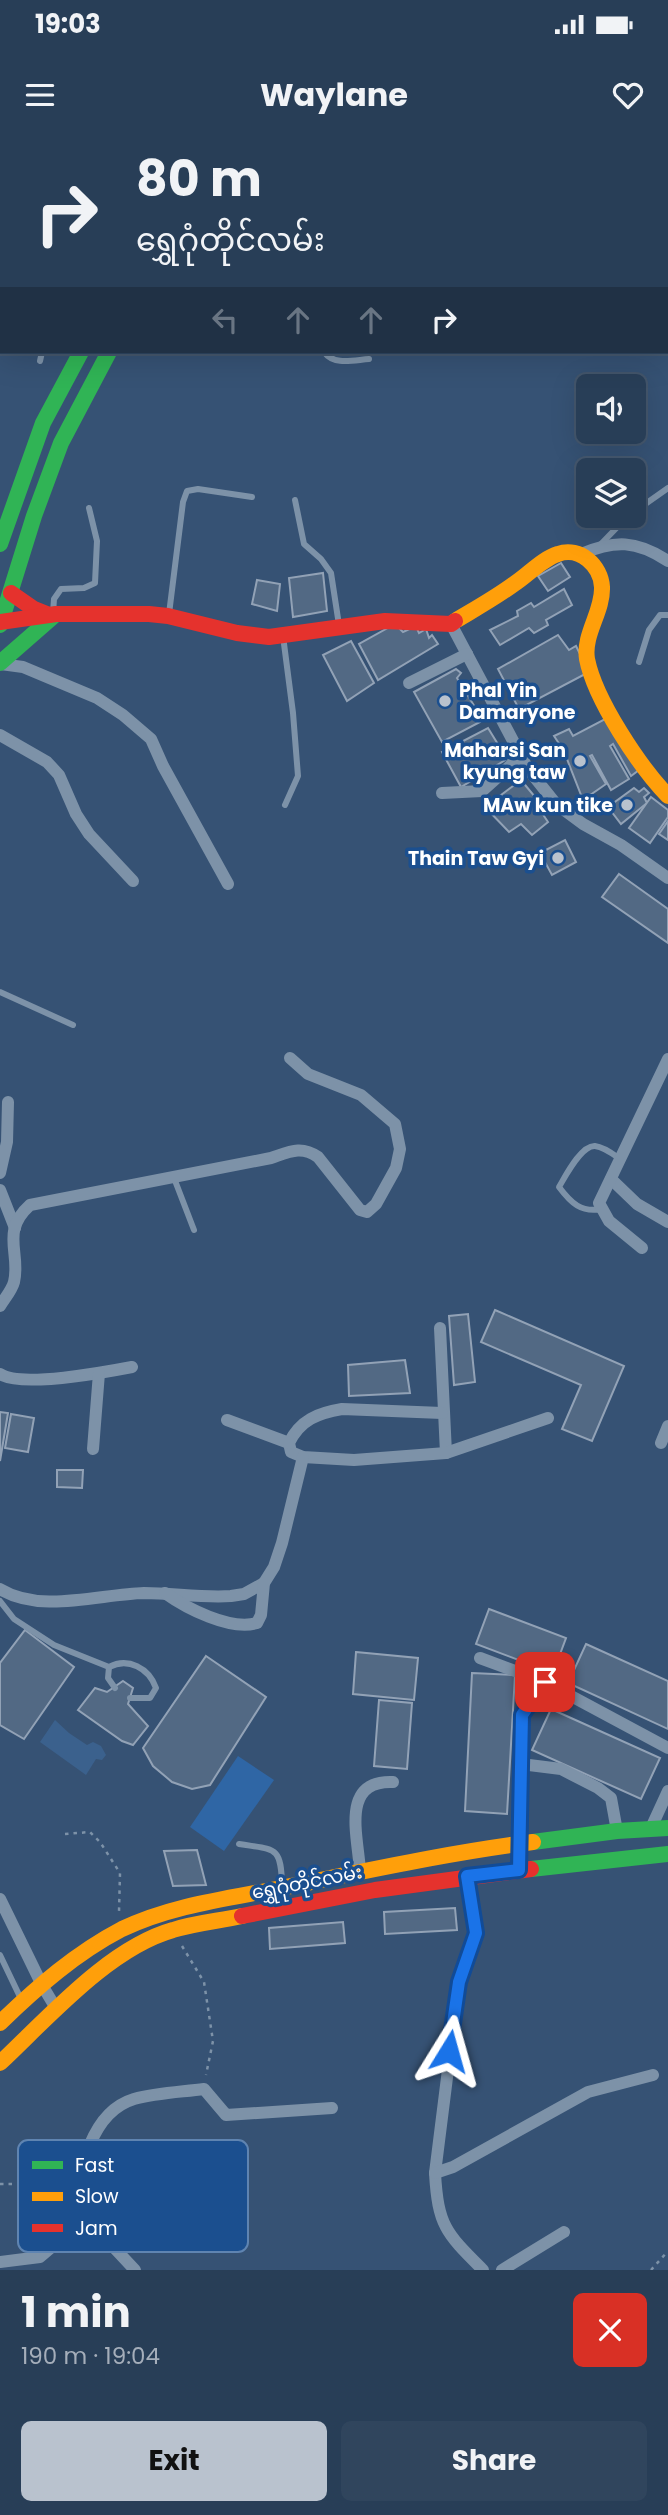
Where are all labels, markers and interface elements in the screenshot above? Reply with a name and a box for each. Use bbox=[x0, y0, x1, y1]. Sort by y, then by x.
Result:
text: 19:03 bbox=[35, 6, 101, 42]
text: Waylane bbox=[260, 72, 408, 117]
icon: menu bbox=[21, 76, 59, 114]
icon: heart bbox=[609, 76, 647, 114]
text: 80 m bbox=[136, 145, 262, 213]
icon: right bbox=[21, 168, 112, 259]
text: ရွှေဂုံတိုင်လမ်း bbox=[136, 217, 325, 262]
icon: left bbox=[206, 301, 244, 339]
icon: ahead bbox=[279, 301, 317, 339]
icon: ahead bbox=[352, 301, 390, 339]
icon: right bbox=[425, 301, 463, 339]
map controls bbox=[576, 374, 646, 528]
button: sound bbox=[576, 374, 646, 444]
button: layers bbox=[576, 458, 646, 528]
place label: Phal Yin Damaryone bbox=[459, 677, 576, 726]
marker: Phal Yin Damaryone bbox=[437, 693, 453, 709]
place label: Maharsi San kyung taw bbox=[444, 737, 567, 786]
marker: Maharsi San kyung taw bbox=[572, 753, 588, 769]
place label: MAw kun tike bbox=[483, 792, 613, 819]
marker: MAw kun tike bbox=[619, 797, 635, 813]
place label: Thain Taw Gyi bbox=[408, 845, 544, 872]
marker: Thain Taw Gyi bbox=[550, 850, 566, 866]
pin bbox=[515, 1652, 575, 1712]
icon: arrive bbox=[526, 1663, 564, 1701]
street label: ရွှေဂုံတိုင်လမ်း bbox=[249, 1857, 365, 1909]
position arrow bbox=[412, 2014, 486, 2088]
legend bbox=[18, 2140, 248, 2252]
text: Fast bbox=[75, 2152, 114, 2179]
text: Slow bbox=[75, 2183, 119, 2210]
text: Jam bbox=[75, 2215, 117, 2242]
text: 1 min bbox=[21, 2283, 131, 2342]
button: close bbox=[573, 2293, 647, 2367]
text: 190 m · 19:04 bbox=[21, 2340, 160, 2372]
button: Exit bbox=[21, 2421, 327, 2501]
button: Share bbox=[341, 2421, 647, 2501]

